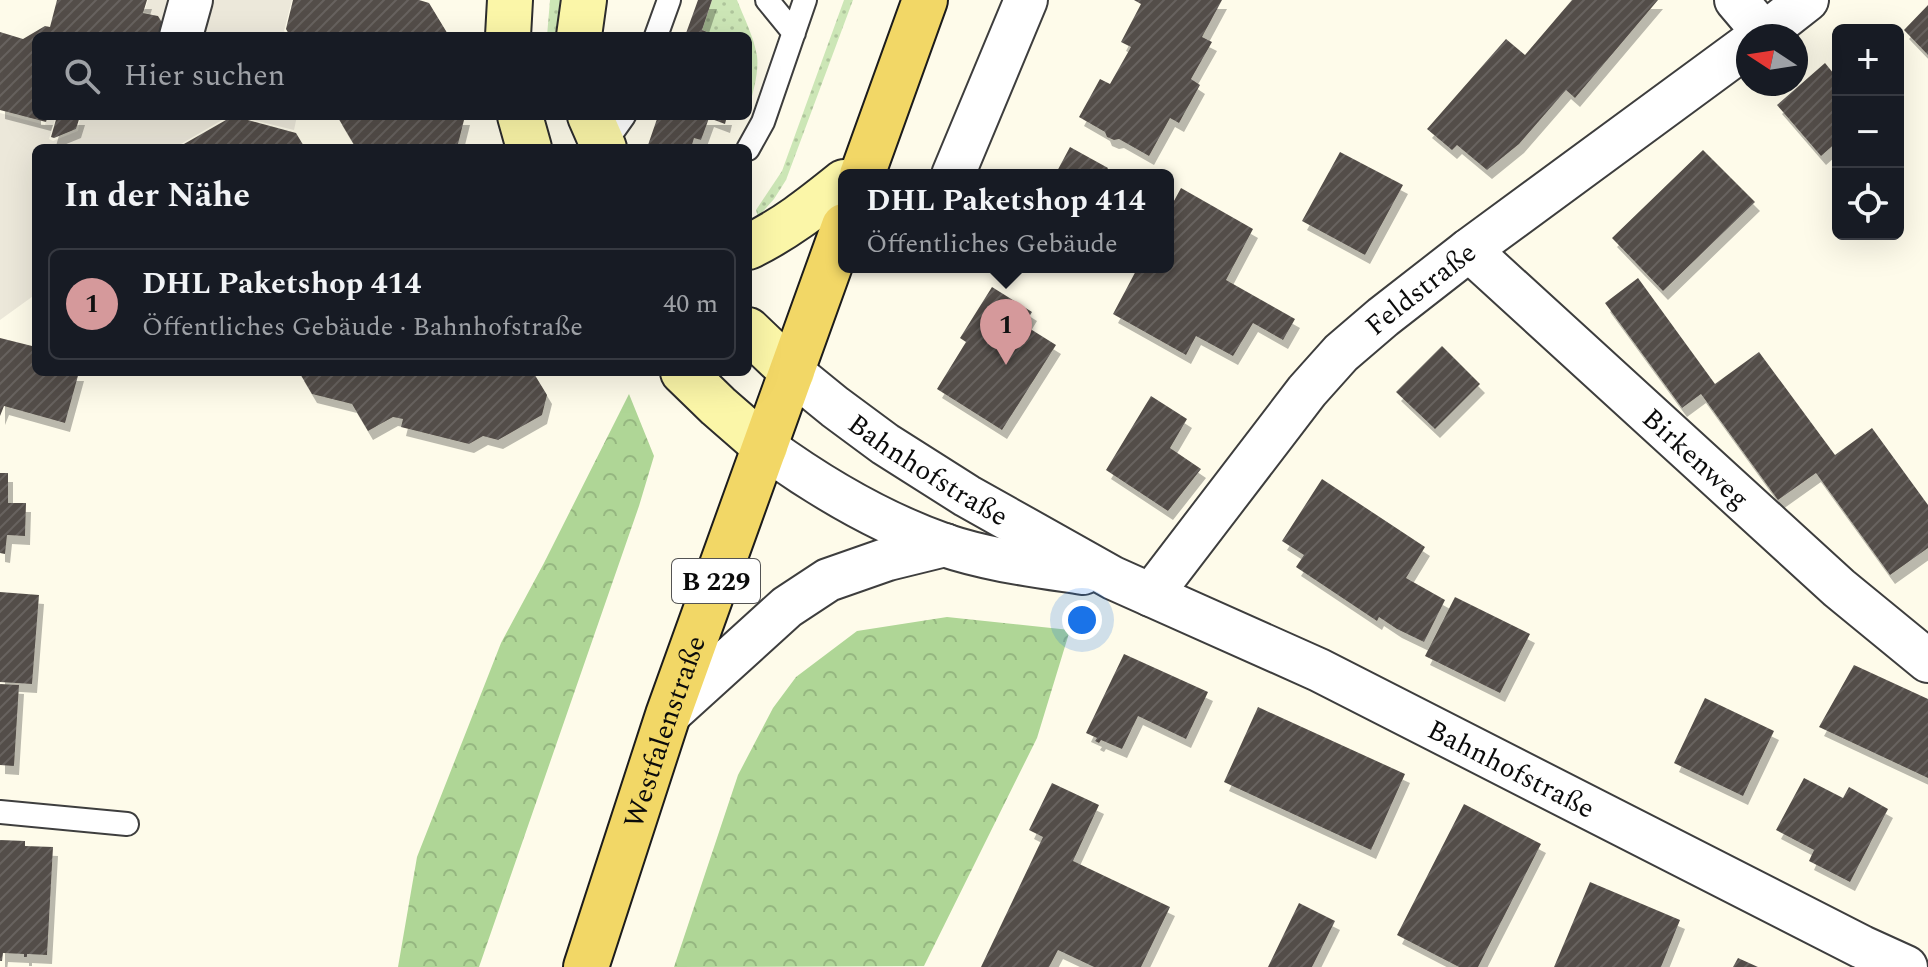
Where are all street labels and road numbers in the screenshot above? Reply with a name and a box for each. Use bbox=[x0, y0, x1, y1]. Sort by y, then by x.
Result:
street label: Feldstraße bbox=[1356, 232, 1486, 347]
street label: Birkenweg bbox=[1632, 398, 1759, 520]
street label: Bahnhofstraße bbox=[838, 403, 1016, 538]
road number: B 229 bbox=[672, 559, 760, 603]
street label: Westfalenstraße bbox=[613, 630, 718, 834]
street label: Bahnhofstraße bbox=[1420, 709, 1602, 830]

